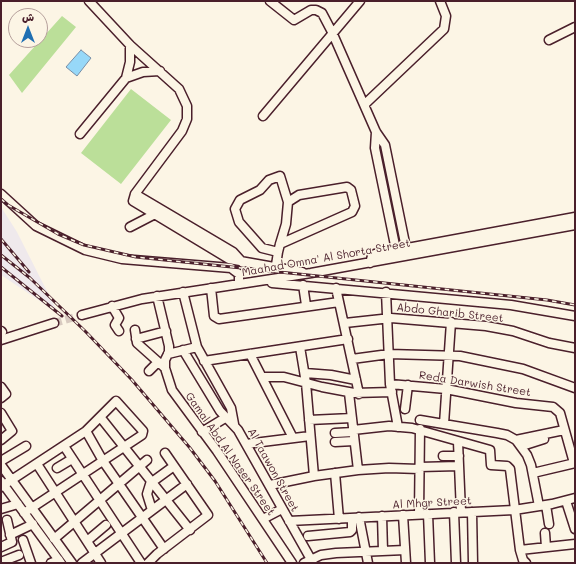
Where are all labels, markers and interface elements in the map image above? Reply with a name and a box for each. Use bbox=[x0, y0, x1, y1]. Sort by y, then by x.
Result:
north arrow bbox=[8, 8, 48, 48]
text: ش bbox=[22, 9, 34, 24]
street label: Maahad Omna' Al Shorta Street bbox=[241, 237, 411, 279]
street label: Abdo Gharib Street bbox=[396, 301, 504, 325]
street label: Reda Darwish Street bbox=[418, 369, 532, 399]
street label: Gamal Abd Al Naser Street bbox=[182, 390, 278, 518]
street label: Al Taawon Street bbox=[245, 426, 301, 514]
street label: Al Mhgr Street bbox=[392, 494, 472, 512]

